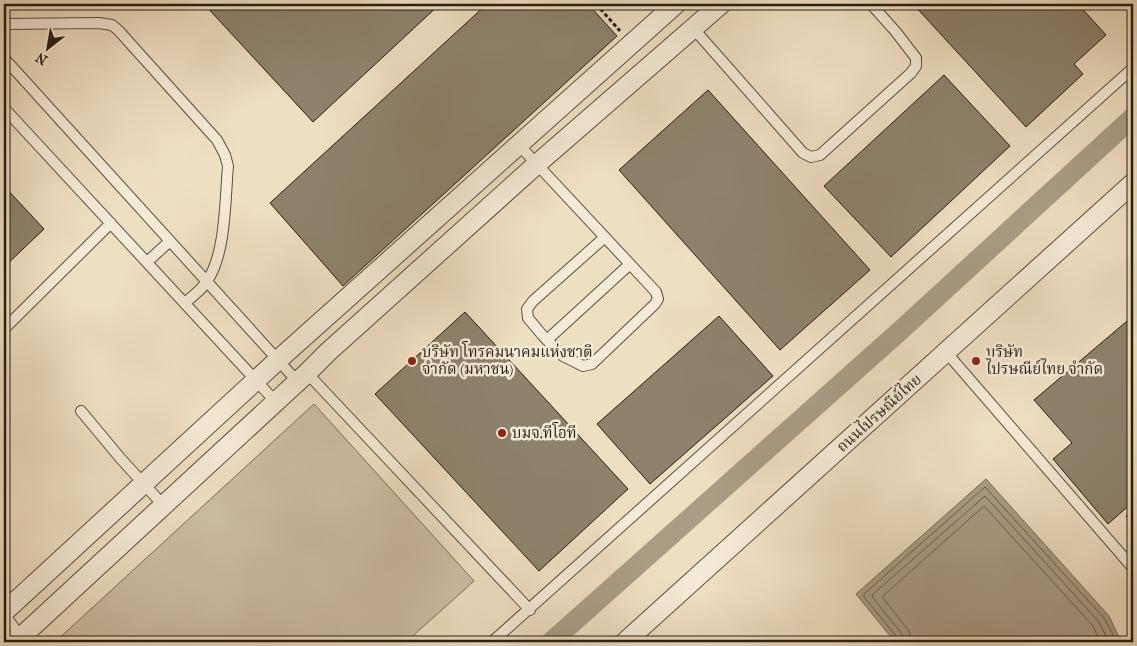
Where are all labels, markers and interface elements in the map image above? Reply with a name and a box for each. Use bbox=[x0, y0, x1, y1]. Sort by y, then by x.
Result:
north arrow bbox=[22, 22, 72, 72]
text: N bbox=[32, 48, 50, 69]
place label: บริษัท โทรคมนาคมแห่งชาติ จำกัด (มหาชน) bbox=[422, 341, 593, 378]
place label: บริษัท ไปรษณีย์ไทย จำกัด bbox=[985, 343, 1103, 378]
marker: บริษัท โทรคมนาคมแห่งชาติ จำกัด (มหาชน) bbox=[406, 355, 418, 367]
marker: บริษัท ไปรษณีย์ไทย จำกัด bbox=[970, 355, 982, 367]
street label: ถนนไปรษณีย์ไทย bbox=[831, 369, 925, 456]
place label: บมจ.ทีโอที bbox=[512, 422, 577, 442]
marker: บมจ.ทีโอที bbox=[496, 427, 508, 439]

